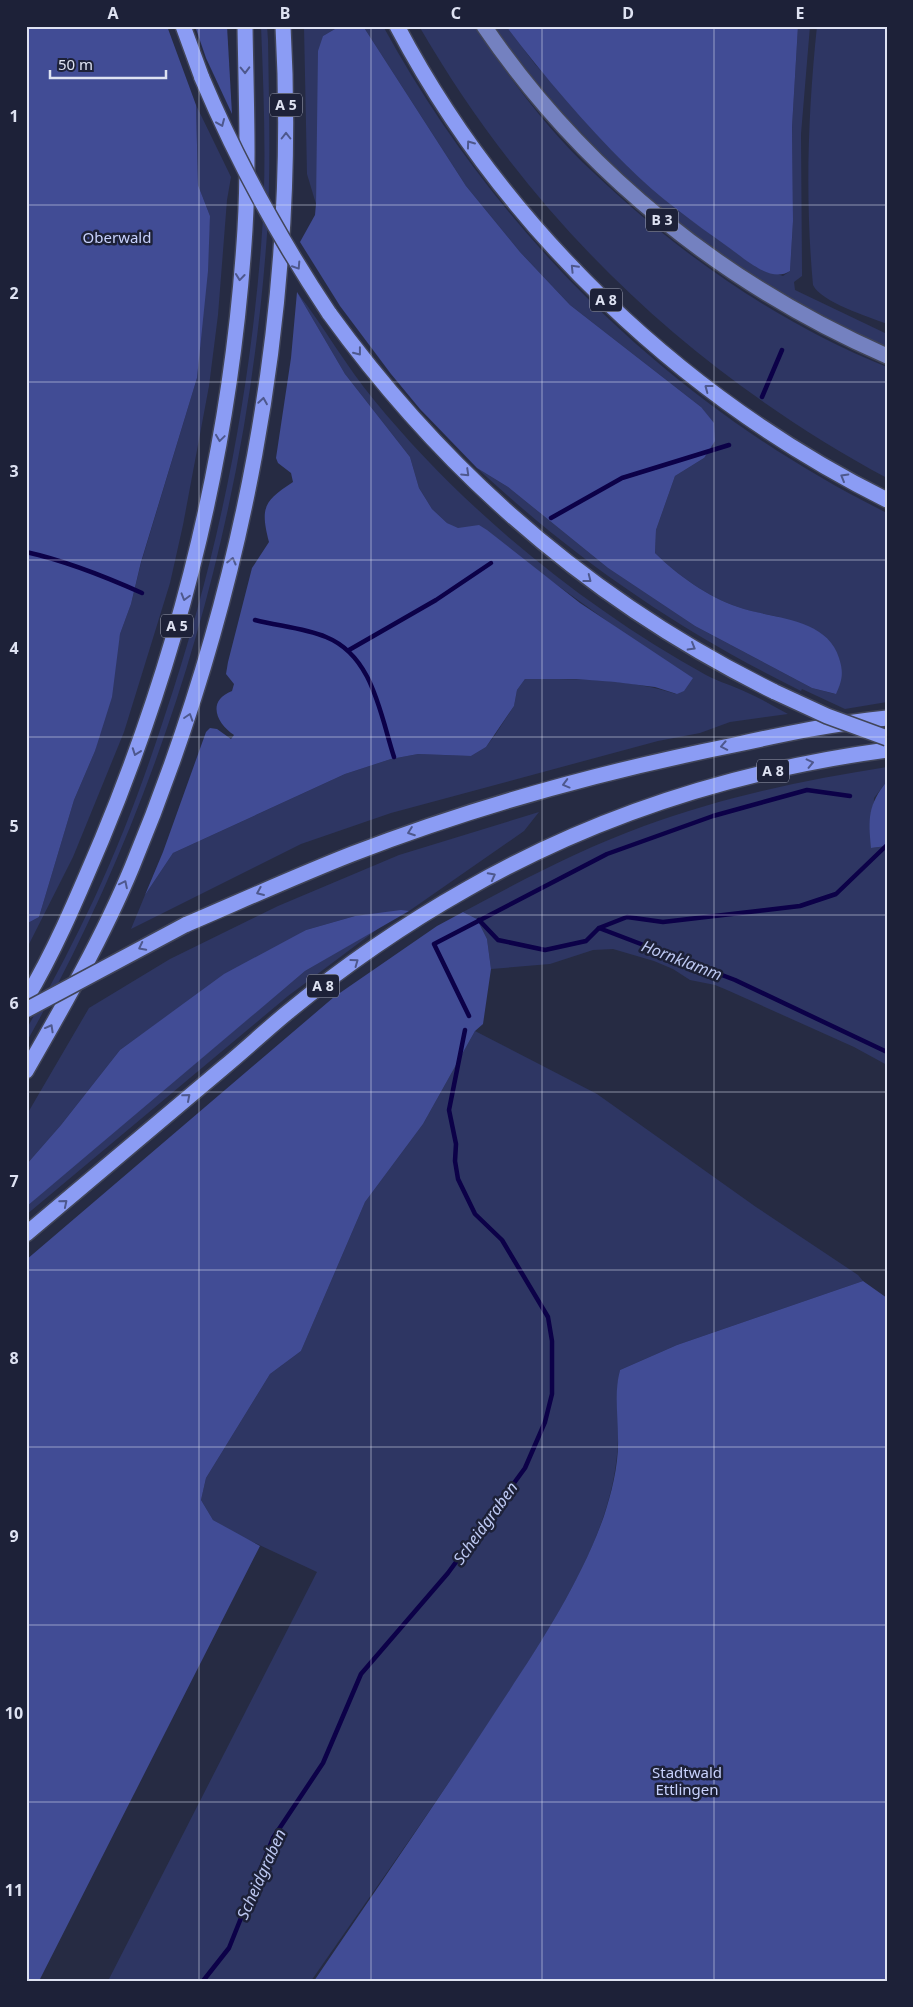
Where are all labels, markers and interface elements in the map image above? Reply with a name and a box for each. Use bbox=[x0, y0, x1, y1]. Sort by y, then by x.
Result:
text: A bbox=[107, 2, 119, 24]
text: B bbox=[280, 2, 290, 24]
text: C bbox=[451, 2, 461, 24]
text: D bbox=[622, 2, 634, 24]
text: E bbox=[796, 2, 805, 24]
scale bar bbox=[50, 48, 166, 80]
text: 50 m bbox=[58, 54, 93, 74]
one-way arrow bbox=[240, 66, 251, 74]
road number: A 5 bbox=[270, 94, 302, 116]
text: 1 bbox=[9, 105, 19, 127]
one-way arrow bbox=[215, 118, 226, 127]
one-way arrow bbox=[281, 132, 291, 140]
one-way arrow bbox=[467, 140, 476, 149]
road number: B 3 bbox=[646, 208, 678, 232]
park label: Oberwald bbox=[83, 227, 151, 247]
one-way arrow bbox=[291, 261, 301, 270]
one-way arrow bbox=[571, 265, 580, 274]
one-way arrow bbox=[235, 273, 246, 281]
text: 2 bbox=[9, 282, 19, 304]
road number: A 8 bbox=[590, 288, 622, 312]
one-way arrow bbox=[352, 346, 360, 355]
one-way arrow bbox=[705, 386, 714, 394]
one-way arrow bbox=[258, 397, 268, 406]
one-way arrow bbox=[216, 434, 226, 443]
text: 3 bbox=[9, 460, 19, 482]
one-way arrow bbox=[460, 467, 469, 476]
one-way arrow bbox=[840, 474, 849, 484]
one-way arrow bbox=[227, 557, 237, 565]
one-way arrow bbox=[583, 574, 592, 583]
one-way arrow bbox=[180, 592, 191, 601]
road number: A 5 bbox=[161, 614, 193, 638]
text: 4 bbox=[9, 637, 19, 659]
one-way arrow bbox=[687, 641, 696, 651]
one-way arrow bbox=[183, 714, 193, 722]
one-way arrow bbox=[720, 741, 729, 751]
one-way arrow bbox=[132, 747, 142, 755]
one-way arrow bbox=[806, 758, 815, 769]
road number: A 8 bbox=[757, 759, 789, 782]
one-way arrow bbox=[562, 778, 571, 789]
text: 5 bbox=[9, 815, 19, 837]
one-way arrow bbox=[408, 826, 416, 836]
one-way arrow bbox=[487, 872, 496, 882]
one-way arrow bbox=[118, 880, 128, 889]
one-way arrow bbox=[256, 886, 265, 897]
water label: Hornklamm bbox=[639, 935, 725, 985]
one-way arrow bbox=[138, 941, 147, 951]
one-way arrow bbox=[349, 960, 358, 968]
road number: A 8 bbox=[307, 974, 339, 998]
text: 6 bbox=[9, 992, 19, 1014]
one-way arrow bbox=[44, 1025, 54, 1034]
one-way arrow bbox=[182, 1094, 191, 1103]
text: 7 bbox=[9, 1170, 19, 1192]
one-way arrow bbox=[58, 1199, 67, 1208]
text: 8 bbox=[9, 1347, 19, 1369]
water label: Scheidgraben bbox=[448, 1477, 522, 1569]
text: 9 bbox=[9, 1525, 19, 1547]
text: 10 bbox=[5, 1702, 23, 1724]
park label: Stadtwald Ettlingen bbox=[652, 1762, 722, 1799]
water label: Scheidgraben bbox=[231, 1825, 291, 1923]
text: 11 bbox=[5, 1879, 23, 1901]

